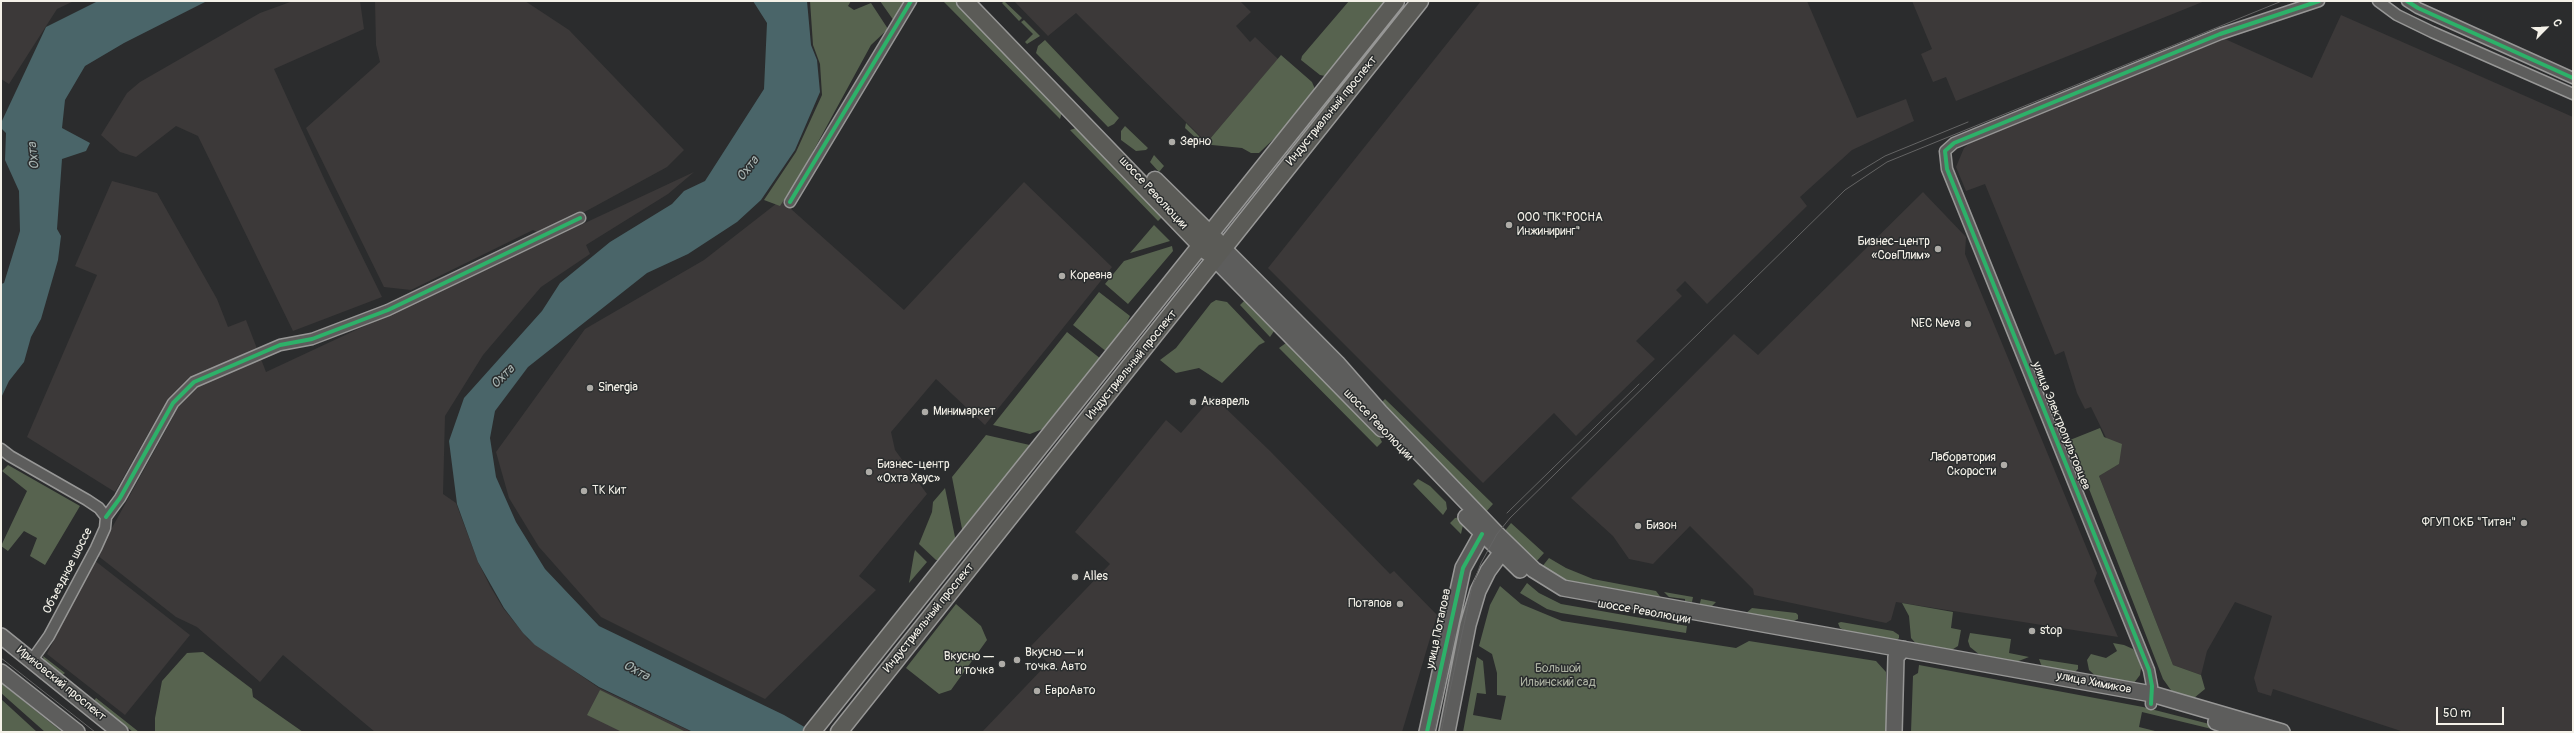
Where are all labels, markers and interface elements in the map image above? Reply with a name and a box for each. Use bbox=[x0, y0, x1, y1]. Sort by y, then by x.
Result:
north arrow bbox=[2526, 8, 2566, 48]
text: С bbox=[2550, 17, 2565, 29]
street label: Индустриальный проспект bbox=[1283, 53, 1381, 169]
place label: Зерно bbox=[1180, 135, 1211, 149]
marker: Зерно bbox=[1167, 137, 1177, 147]
water label: Охта bbox=[25, 142, 43, 170]
water label: Охта bbox=[733, 153, 763, 185]
street label: шоссе Революции bbox=[1116, 154, 1190, 232]
place label: ООО "ПК"РОСНА Инжиниринг" bbox=[1517, 211, 1603, 239]
marker: ООО "ПК"РОСНА Инжиниринг" bbox=[1504, 220, 1514, 230]
place label: Бизнес-центр «СовПлим» bbox=[1857, 235, 1930, 263]
marker: Бизнес-центр «СовПлим» bbox=[1933, 244, 1943, 254]
place label: Кореана bbox=[1070, 269, 1112, 283]
marker: Кореана bbox=[1057, 271, 1067, 281]
street label: Индустриальный проспект bbox=[1083, 307, 1181, 423]
place label: NEC Neva bbox=[1911, 317, 1960, 331]
marker: NEC Neva bbox=[1963, 319, 1973, 329]
street label: улица Электропультовцев bbox=[2029, 360, 2093, 492]
water label: Охта bbox=[488, 362, 518, 392]
place label: Sinergia bbox=[598, 381, 638, 395]
marker: Sinergia bbox=[585, 383, 595, 393]
street label: шоссе Революции bbox=[1340, 386, 1416, 464]
place label: Акварель bbox=[1201, 395, 1250, 409]
marker: Акварель bbox=[1188, 397, 1198, 407]
place label: Минимаркет bbox=[933, 405, 996, 419]
marker: Минимаркет bbox=[920, 407, 930, 417]
place label: Лаборатория Скорости bbox=[1930, 451, 1996, 479]
place label: Бизнес-центр «Охта Хаус» bbox=[877, 458, 950, 486]
marker: Лаборатория Скорости bbox=[1999, 460, 2009, 470]
marker: Бизнес-центр «Охта Хаус» bbox=[864, 467, 874, 477]
place label: ТК Кит bbox=[592, 484, 626, 498]
marker: ТК Кит bbox=[579, 486, 589, 496]
place label: ФГУП СКБ "Титан" bbox=[2422, 516, 2516, 530]
marker: ФГУП СКБ "Титан" bbox=[2519, 518, 2529, 528]
place label: Бизон bbox=[1646, 519, 1677, 533]
marker: Бизон bbox=[1633, 521, 1643, 531]
street label: Объездное шоссе bbox=[40, 525, 96, 617]
street label: Индустриальный проспект bbox=[880, 560, 978, 676]
place label: Alles bbox=[1083, 570, 1108, 584]
marker: Alles bbox=[1070, 572, 1080, 582]
street label: улица Потапова bbox=[1423, 588, 1455, 670]
place label: Потапов bbox=[1348, 597, 1392, 611]
street label: шоссе Революции bbox=[1597, 597, 1691, 627]
marker: Потапов bbox=[1395, 599, 1405, 609]
place label: stop bbox=[2040, 624, 2062, 638]
marker: stop bbox=[2027, 626, 2037, 636]
street label: Ириновский проспект bbox=[13, 643, 109, 725]
place label: Вкусно — и точка. Авто bbox=[1025, 646, 1087, 674]
place label: Вкусно — и точка bbox=[944, 650, 994, 678]
marker: Вкусно — и точка. Авто bbox=[1012, 655, 1022, 665]
water label: Охта bbox=[620, 658, 652, 684]
marker: Вкусно — и точка bbox=[997, 659, 1007, 669]
park label: Большой Ильинский сад bbox=[1520, 662, 1596, 690]
street label: улица Химиков bbox=[2055, 669, 2133, 697]
place label: ЕвроАвто bbox=[1045, 684, 1095, 698]
marker: ЕвроАвто bbox=[1032, 686, 1042, 696]
scale bar bbox=[2438, 699, 2506, 725]
text: 50 m bbox=[2443, 706, 2471, 721]

